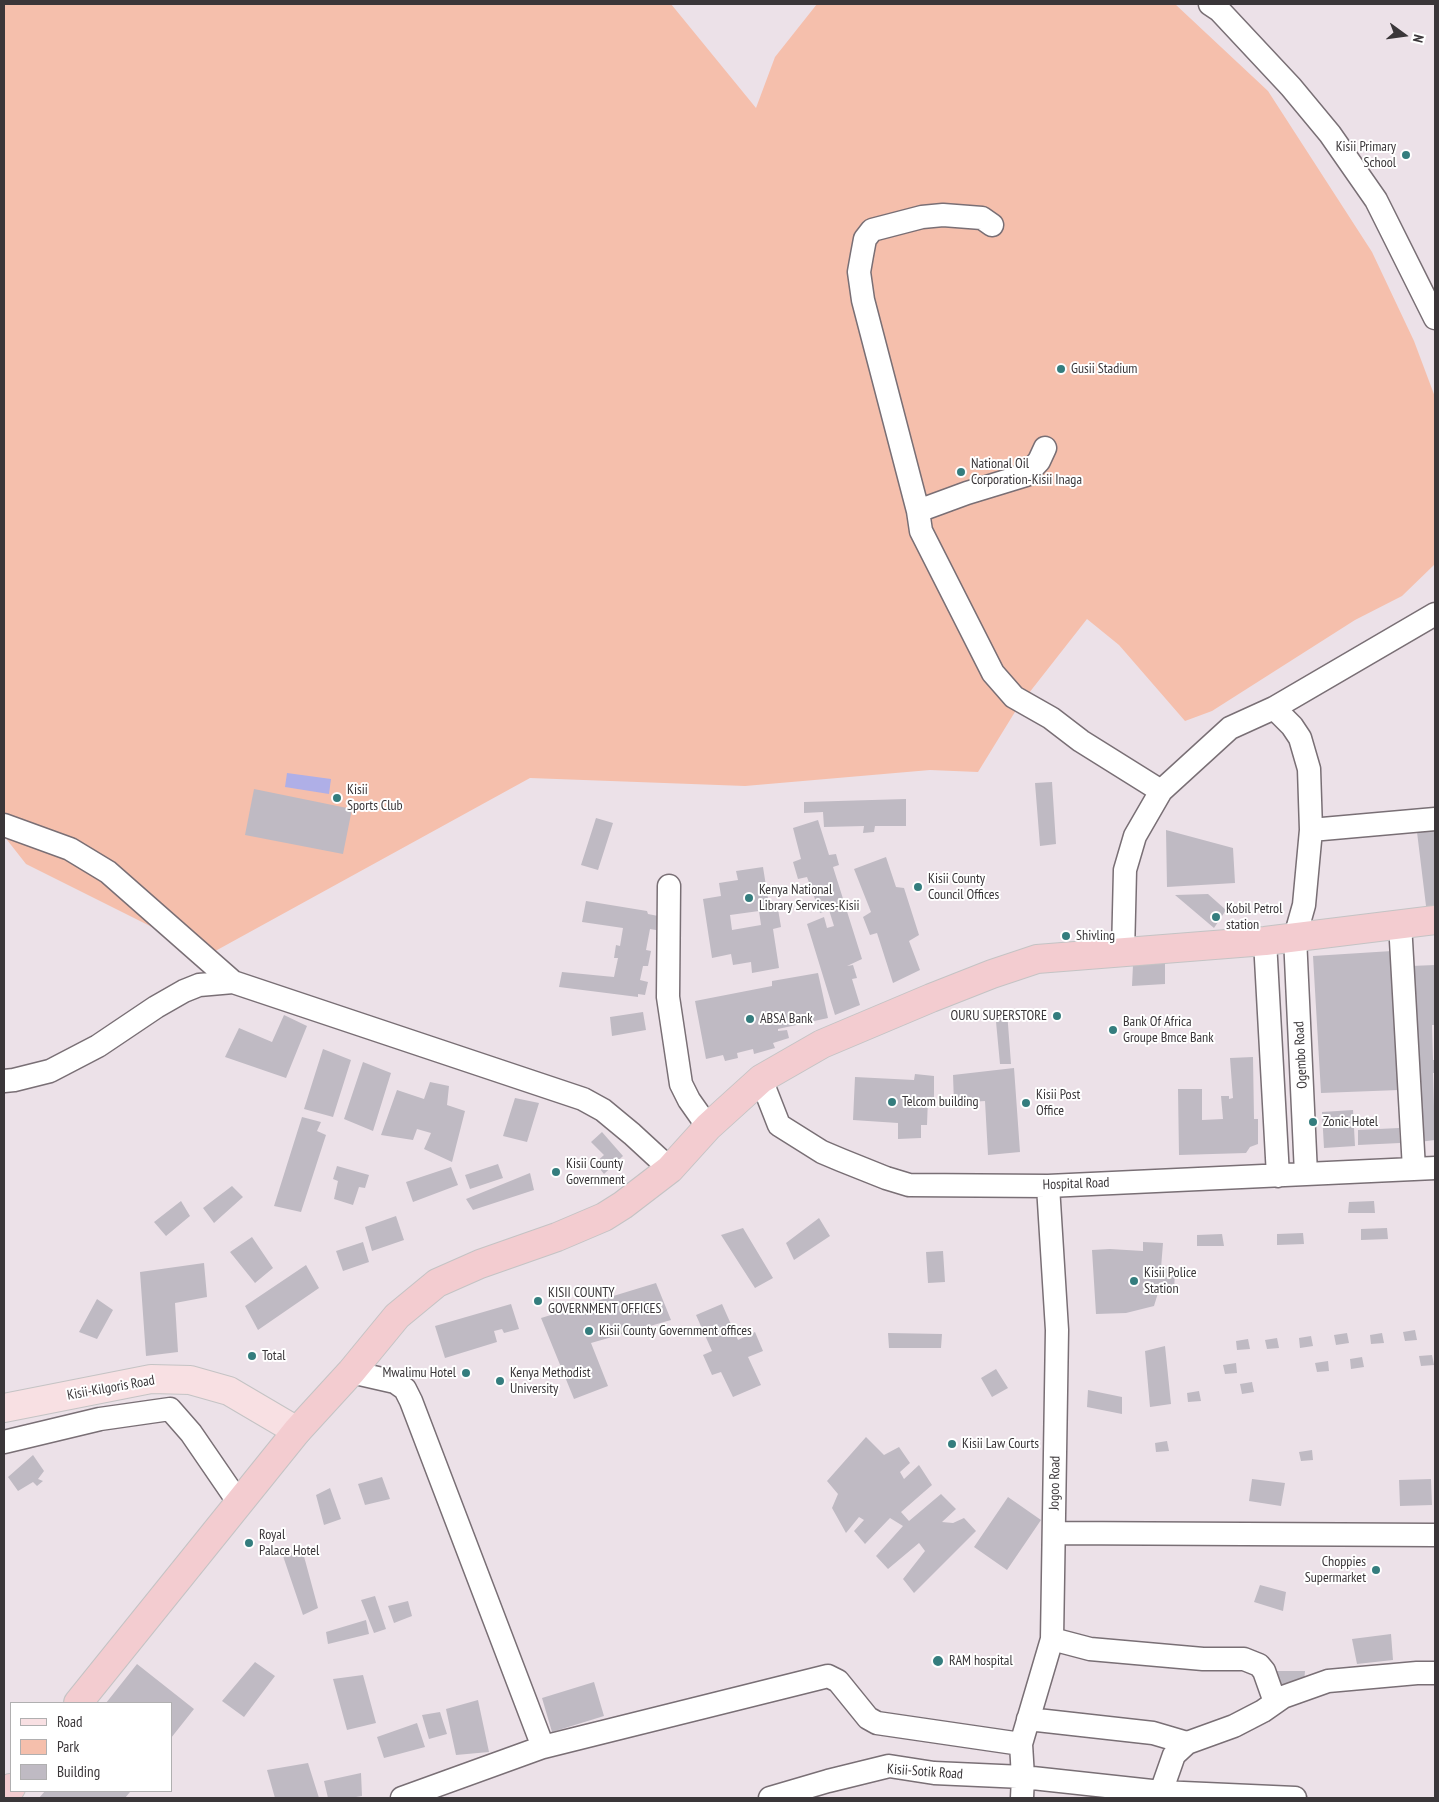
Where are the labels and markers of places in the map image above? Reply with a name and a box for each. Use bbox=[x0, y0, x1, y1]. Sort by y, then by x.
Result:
place label: Kisii Primary School bbox=[1336, 139, 1396, 172]
marker: Kisii Primary School bbox=[1400, 149, 1412, 161]
place label: Gusii Stadium bbox=[1071, 361, 1137, 377]
marker: Gusii Stadium bbox=[1055, 363, 1067, 375]
place label: National Oil Corporation-Kisii Inaga bbox=[971, 456, 1082, 488]
marker: National Oil Corporation-Kisii Inaga bbox=[955, 466, 967, 478]
place label: Kisii Sports Club bbox=[347, 782, 403, 814]
marker: Kisii Sports Club bbox=[331, 792, 343, 804]
place label: Kisii County Council Offices bbox=[928, 871, 999, 904]
marker: Kisii County Council Offices bbox=[912, 881, 924, 893]
place label: Kenya National Library Services-Kisii bbox=[759, 882, 860, 914]
marker: Kenya National Library Services-Kisii bbox=[743, 892, 755, 904]
place label: Kobil Petrol station bbox=[1226, 901, 1282, 934]
marker: Kobil Petrol station bbox=[1210, 911, 1222, 923]
place label: Shivling bbox=[1076, 928, 1115, 944]
marker: Shivling bbox=[1060, 930, 1072, 942]
place label: OURU SUPERSTORE bbox=[951, 1008, 1047, 1024]
marker: OURU SUPERSTORE bbox=[1051, 1010, 1063, 1022]
place label: ABSA Bank bbox=[760, 1011, 813, 1027]
marker: ABSA Bank bbox=[744, 1013, 756, 1025]
place label: Bank Of Africa Groupe Bmce Bank bbox=[1123, 1014, 1214, 1046]
marker: Bank Of Africa Groupe Bmce Bank bbox=[1107, 1024, 1119, 1036]
place label: Kisii Post Office bbox=[1036, 1087, 1080, 1120]
place label: Telcom building bbox=[902, 1094, 978, 1110]
marker: Telcom building bbox=[886, 1096, 898, 1108]
marker: Kisii Post Office bbox=[1020, 1097, 1032, 1109]
place label: Zonic Hotel bbox=[1323, 1114, 1378, 1130]
marker: Zonic Hotel bbox=[1307, 1116, 1319, 1128]
place label: Kisii County Government bbox=[566, 1156, 625, 1188]
marker: Kisii County Government bbox=[550, 1166, 562, 1178]
place label: Kisii Police Station bbox=[1144, 1265, 1196, 1298]
marker: Kisii Police Station bbox=[1128, 1275, 1140, 1287]
place label: KISII COUNTY GOVERNMENT OFFICES bbox=[548, 1285, 662, 1318]
marker: KISII COUNTY GOVERNMENT OFFICES bbox=[532, 1295, 544, 1307]
place label: Kisii County Government offices bbox=[599, 1323, 752, 1339]
marker: Kisii County Government offices bbox=[583, 1325, 595, 1337]
place label: Total bbox=[262, 1348, 286, 1364]
marker: Total bbox=[246, 1350, 258, 1362]
place label: Mwalimu Hotel bbox=[382, 1365, 456, 1381]
place label: Kenya Methodist University bbox=[510, 1365, 591, 1398]
marker: Mwalimu Hotel bbox=[460, 1367, 472, 1379]
marker: Kenya Methodist University bbox=[494, 1375, 506, 1387]
place label: Kisii Law Courts bbox=[962, 1436, 1039, 1452]
marker: Kisii Law Courts bbox=[946, 1438, 958, 1450]
place label: Royal Palace Hotel bbox=[259, 1527, 319, 1560]
marker: Royal Palace Hotel bbox=[243, 1537, 255, 1549]
place label: Choppies Supermarket bbox=[1305, 1554, 1366, 1586]
marker: Choppies Supermarket bbox=[1370, 1564, 1382, 1576]
place label: RAM hospital bbox=[949, 1653, 1013, 1669]
marker: RAM hospital bbox=[931, 1654, 945, 1668]

